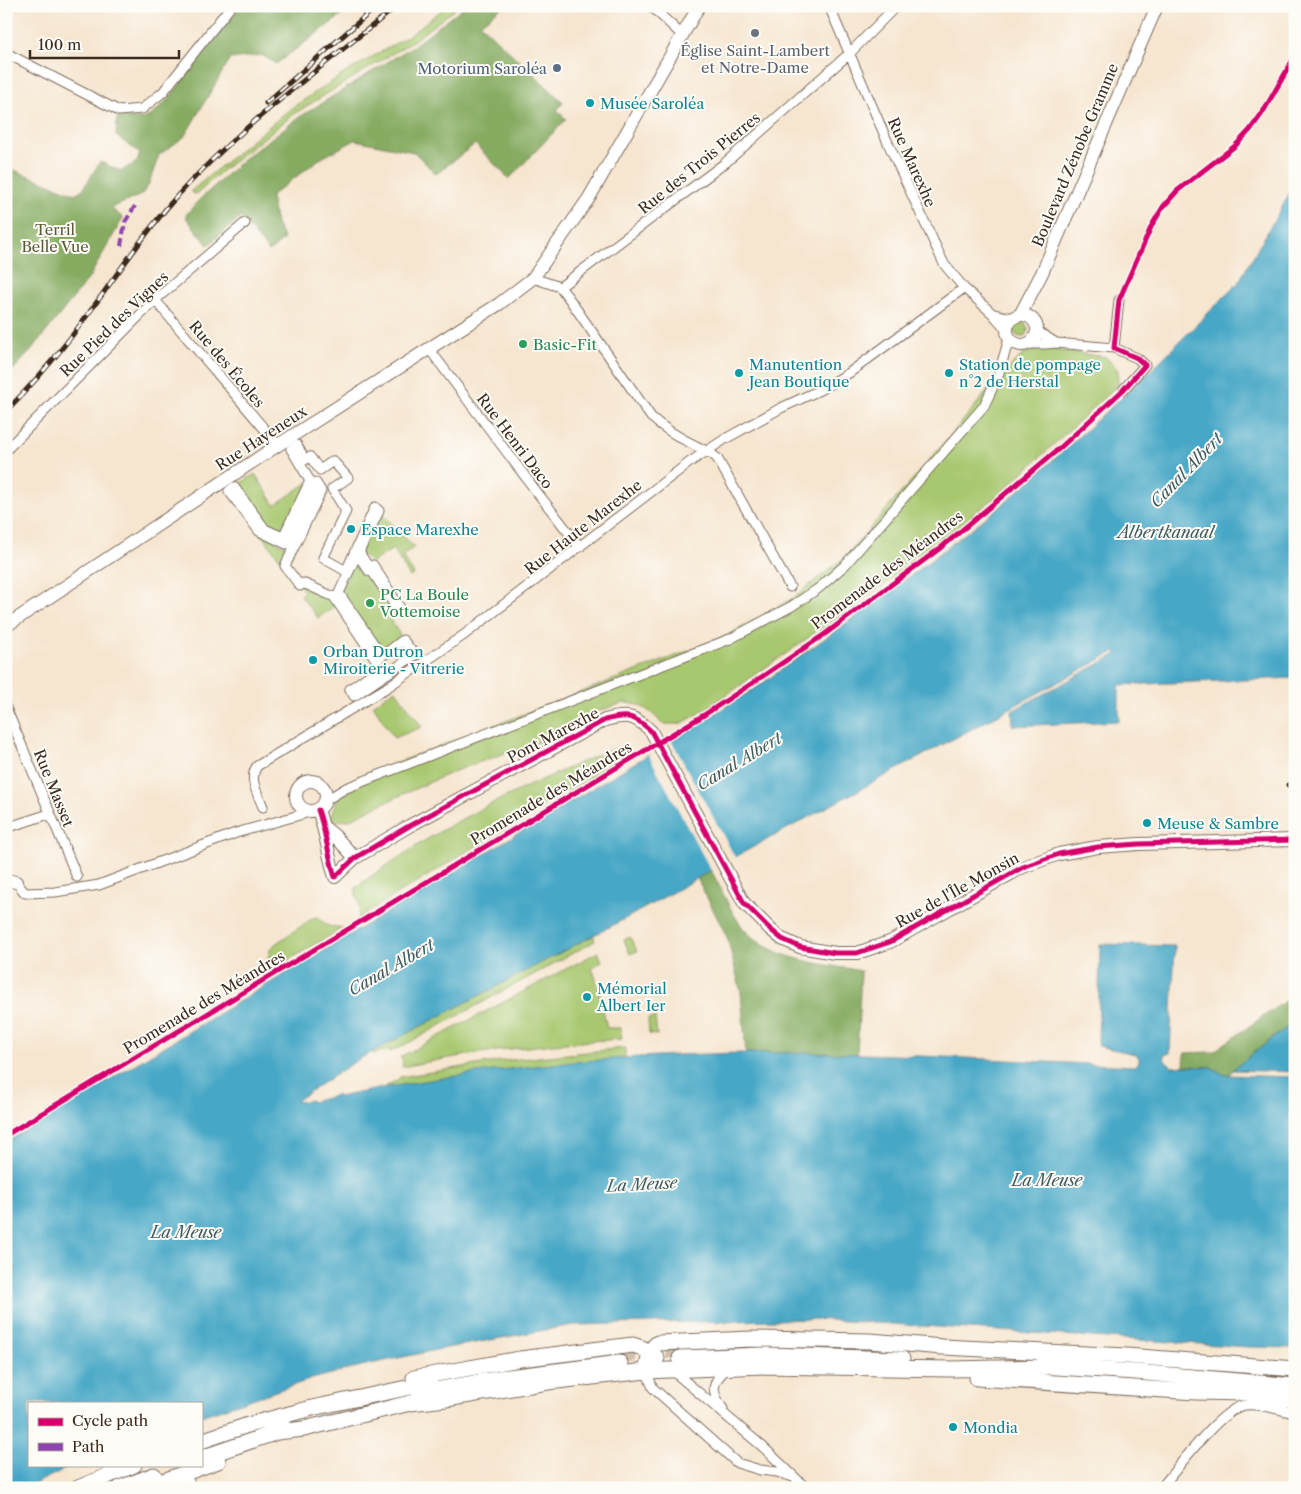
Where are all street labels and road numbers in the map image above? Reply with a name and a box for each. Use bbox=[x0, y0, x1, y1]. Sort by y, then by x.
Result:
street label: Boulevard Zénobe Gramme bbox=[1028, 60, 1122, 250]
street label: Rue des Trois Pierres bbox=[634, 108, 764, 218]
street label: Rue Marexhe bbox=[884, 114, 940, 210]
street label: Rue Pied des Vignes bbox=[56, 267, 172, 381]
street label: Rue des Écoles bbox=[185, 317, 269, 411]
street label: Rue Henri Daco bbox=[473, 389, 557, 493]
street label: Rue Hayeneux bbox=[212, 401, 310, 475]
street label: Rue Haute Marexhe bbox=[521, 475, 645, 579]
street label: Promenade des Méandres bbox=[807, 507, 967, 633]
street label: Pont Marexhe bbox=[504, 703, 602, 767]
street label: Promenade des Méandres bbox=[467, 737, 635, 849]
street label: Rue Masset bbox=[30, 746, 78, 830]
street label: Rue de l'Île Monsin bbox=[892, 848, 1023, 932]
street label: Promenade des Méandres bbox=[120, 946, 288, 1058]

